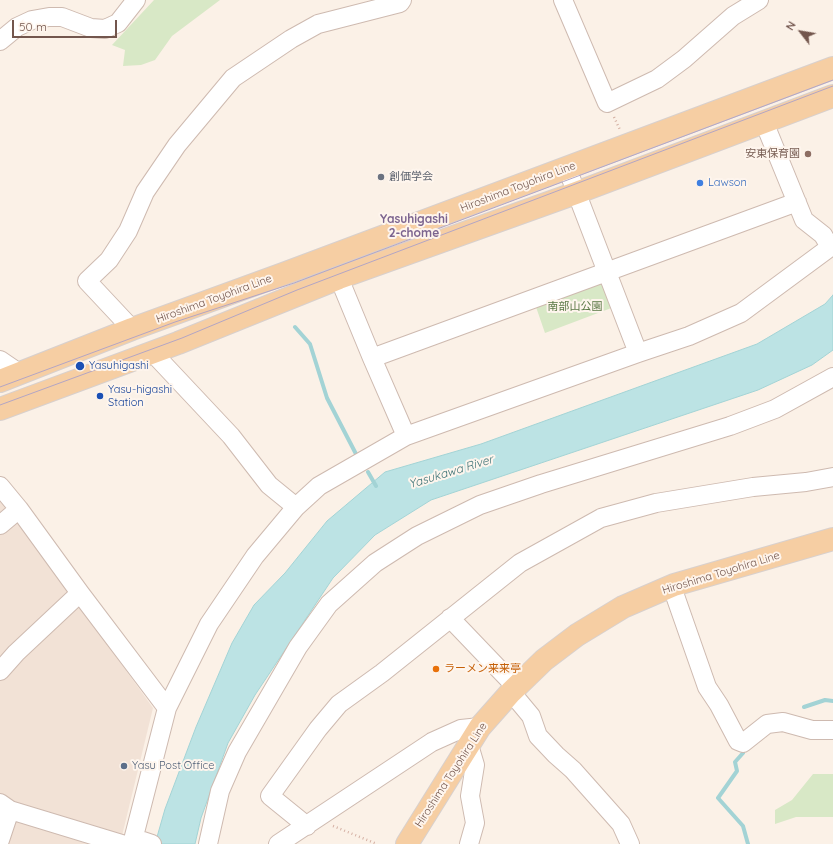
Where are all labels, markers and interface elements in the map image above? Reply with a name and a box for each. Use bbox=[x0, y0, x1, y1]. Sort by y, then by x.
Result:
scale bar bbox=[14, 12, 119, 38]
north arrow bbox=[781, 12, 821, 52]
text: 50 m bbox=[19, 19, 47, 34]
text: N bbox=[783, 19, 799, 33]
place label: 安東保育園 bbox=[745, 147, 800, 161]
marker: 安東保育園 bbox=[803, 149, 813, 159]
street label: Hiroshima Toyohira Line bbox=[459, 159, 577, 215]
place label: 創価学会 bbox=[389, 170, 433, 184]
marker: 創価学会 bbox=[376, 172, 386, 182]
place label: Lawson bbox=[708, 176, 747, 190]
marker: Lawson bbox=[695, 178, 705, 188]
district label: Yasuhigashi 2-chome bbox=[380, 212, 448, 240]
street label: Hiroshima Toyohira Line bbox=[154, 272, 274, 326]
park label: 南部山公園 bbox=[548, 300, 602, 314]
place label: Yasuhigashi bbox=[89, 359, 149, 373]
marker: Yasuhigashi bbox=[74, 360, 86, 372]
place label: Yasu-higashi Station bbox=[108, 383, 172, 409]
marker: Yasu-higashi Station bbox=[95, 391, 105, 401]
water label: Yasukawa River bbox=[407, 452, 495, 492]
street label: Hiroshima Toyohira Line bbox=[661, 549, 781, 597]
place label: ラーメン来来亭 bbox=[444, 662, 521, 676]
marker: ラーメン来来亭 bbox=[431, 664, 441, 674]
street label: Hiroshima Toyohira Line bbox=[412, 720, 490, 830]
place label: Yasu Post Office bbox=[132, 759, 214, 773]
marker: Yasu Post Office bbox=[119, 761, 129, 771]

